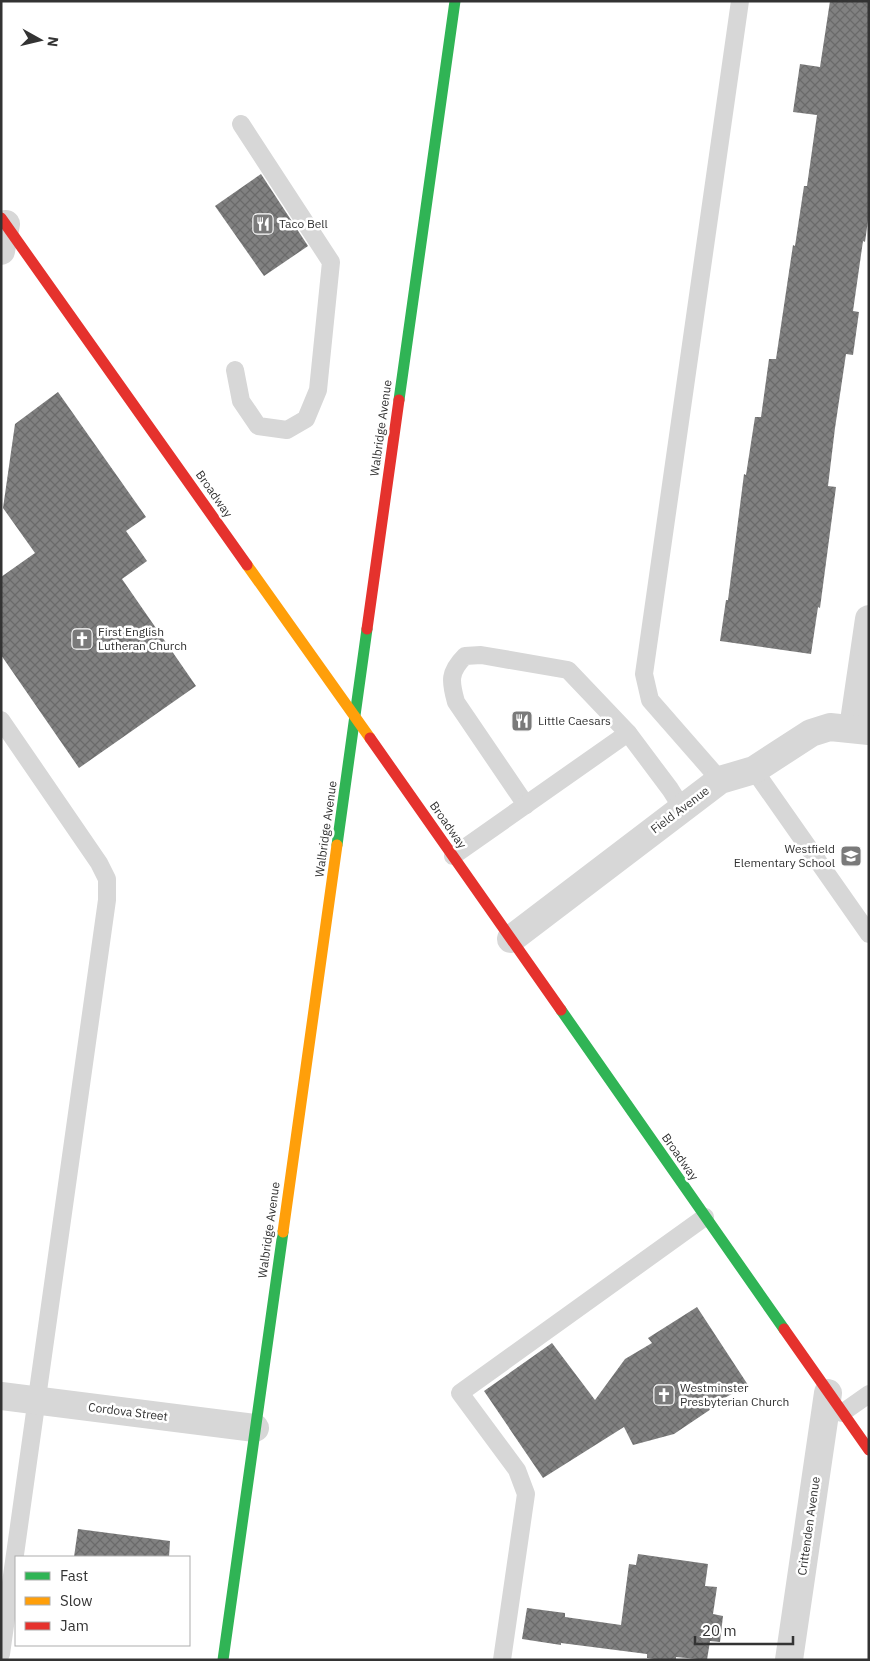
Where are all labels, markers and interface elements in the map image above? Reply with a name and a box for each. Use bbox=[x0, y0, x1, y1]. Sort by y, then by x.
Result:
north arrow bbox=[15, 15, 65, 65]
text: N bbox=[43, 36, 62, 48]
restaurant icon: Taco Bell bbox=[251, 212, 275, 236]
place label: Taco Bell bbox=[279, 216, 328, 231]
street label: Walbridge Avenue bbox=[366, 378, 395, 477]
street label: Broadway bbox=[193, 467, 236, 520]
place label: First English Lutheran Church bbox=[98, 624, 187, 653]
church icon: First English Lutheran Church bbox=[70, 627, 94, 651]
restaurant icon: Little Caesars bbox=[510, 709, 534, 733]
place label: Little Caesars bbox=[538, 713, 611, 728]
street label: Walbridge Avenue bbox=[311, 779, 340, 878]
street label: Field Avenue bbox=[647, 782, 712, 836]
street label: Broadway bbox=[427, 798, 470, 851]
place label: Westfield Elementary School bbox=[734, 841, 835, 870]
school or university icon: Westfield Elementary School bbox=[839, 844, 863, 868]
street label: Broadway bbox=[659, 1130, 702, 1183]
street label: Walbridge Avenue bbox=[254, 1180, 283, 1279]
place label: Westminster Presbyterian Church bbox=[680, 1380, 789, 1409]
church icon: Westminster Presbyterian Church bbox=[652, 1383, 676, 1407]
street label: Cordova Street bbox=[87, 1399, 169, 1424]
street label: Crittenden Avenue bbox=[794, 1475, 823, 1576]
legend bbox=[15, 1556, 190, 1646]
text: Fast bbox=[60, 1566, 88, 1585]
text: Slow bbox=[60, 1591, 93, 1610]
scale bar bbox=[695, 1614, 792, 1646]
text: Jam bbox=[60, 1616, 89, 1635]
text: 20 m bbox=[702, 1621, 737, 1640]

